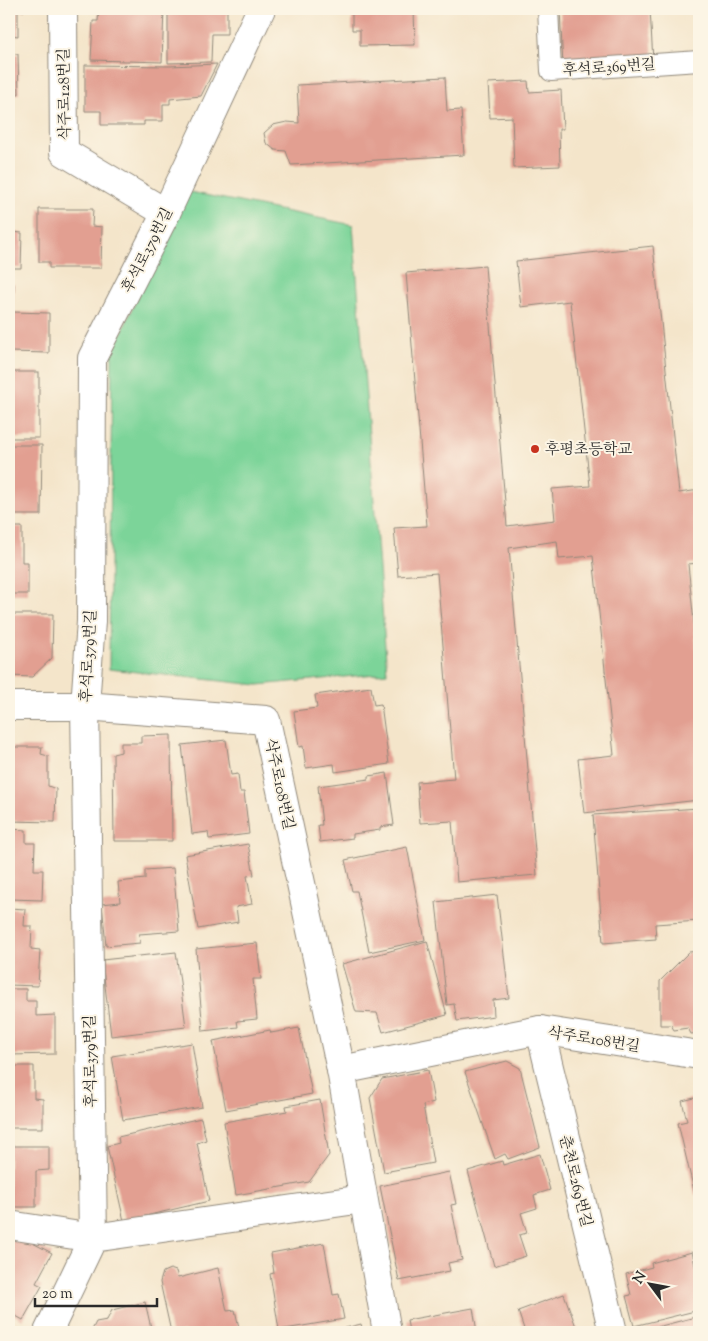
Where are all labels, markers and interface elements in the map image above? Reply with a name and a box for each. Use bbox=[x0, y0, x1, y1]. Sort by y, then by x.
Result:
street label: 삭주로128번길 bbox=[54, 48, 77, 140]
street label: 후석로369번길 bbox=[562, 55, 656, 82]
street label: 후석로379번길 bbox=[118, 204, 179, 297]
place label: 후평초등학교 bbox=[545, 440, 632, 461]
marker: 후평초등학교 bbox=[529, 443, 541, 455]
street label: 후석로379번길 bbox=[77, 609, 102, 703]
street label: 삭주로108번길 bbox=[259, 737, 298, 832]
street label: 후석로379번길 bbox=[80, 1014, 103, 1108]
street label: 삭주로108번길 bbox=[546, 1023, 641, 1058]
street label: 춘천로269번길 bbox=[553, 1133, 596, 1230]
north arrow bbox=[626, 1258, 676, 1308]
text: N bbox=[629, 1268, 652, 1288]
scale bar bbox=[35, 1276, 158, 1308]
text: 20 m bbox=[42, 1284, 73, 1305]

